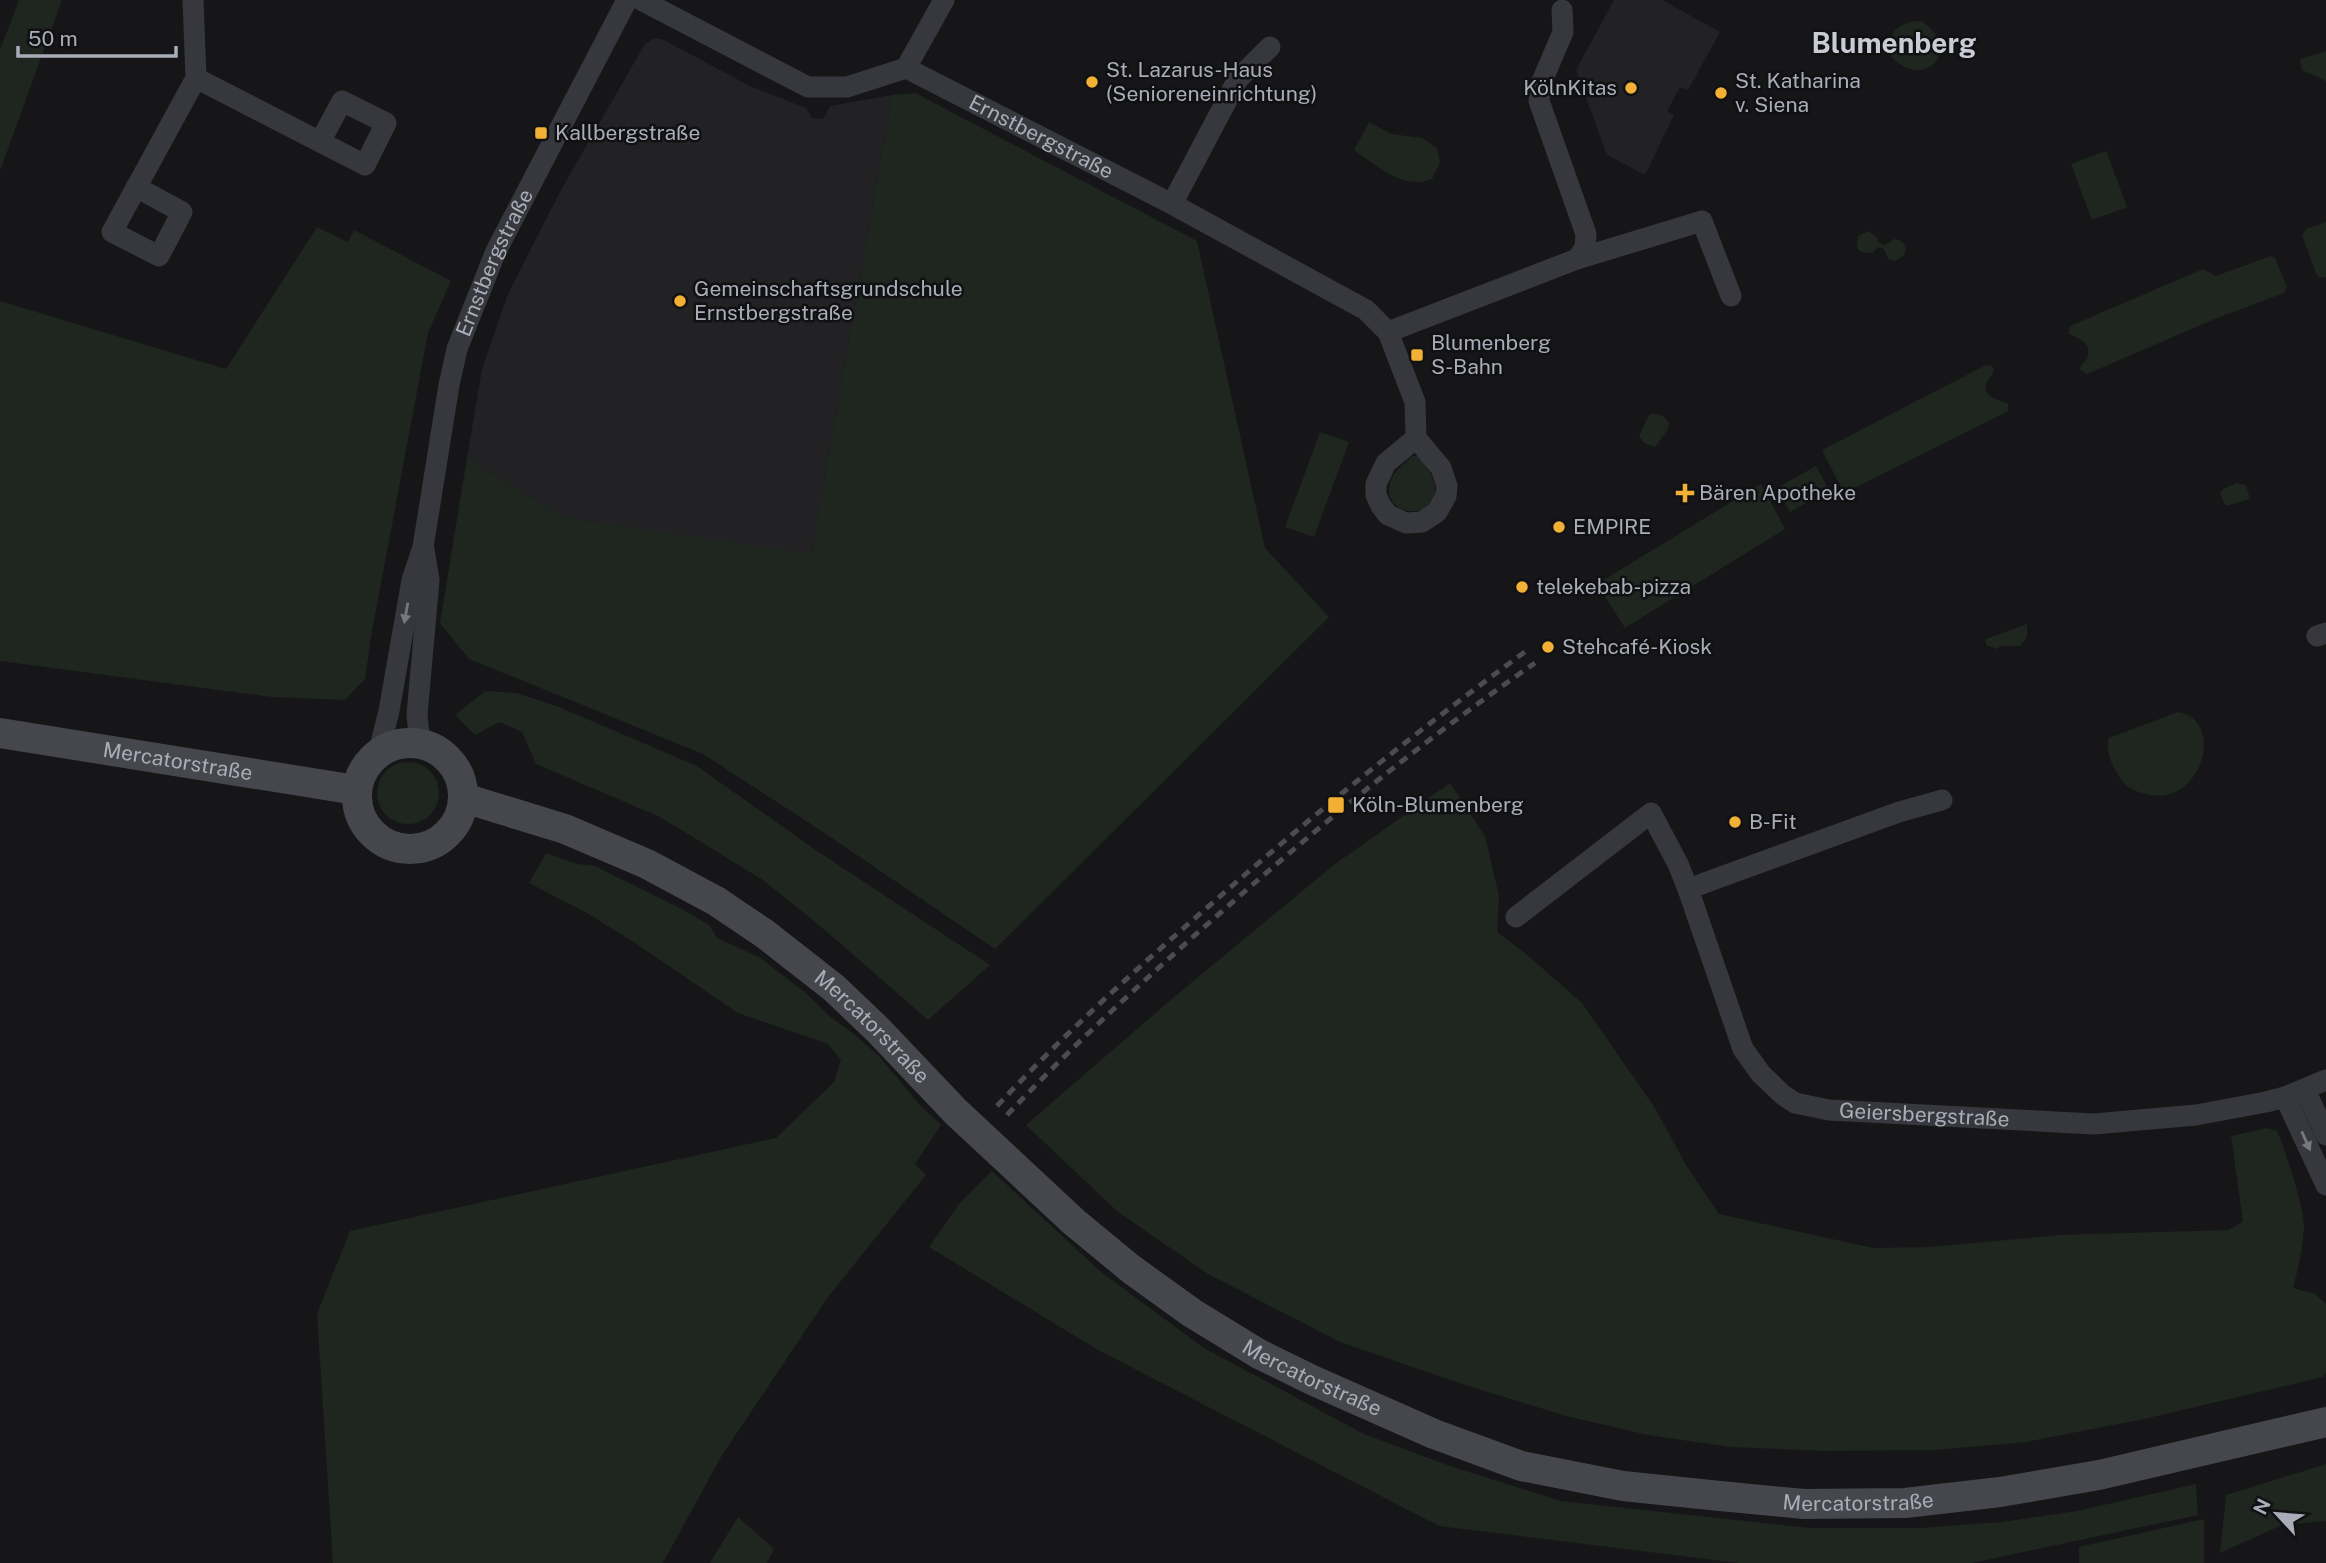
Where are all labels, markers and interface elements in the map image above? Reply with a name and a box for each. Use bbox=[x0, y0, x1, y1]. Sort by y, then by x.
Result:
scale bar bbox=[18, 14, 175, 58]
text: 50 m bbox=[28, 26, 78, 51]
district label: Blumenberg bbox=[1812, 26, 1976, 59]
place label: St. Lazarus-Haus (Senioreneinrichtung) bbox=[1106, 57, 1317, 106]
place label: St. Katharina v. Siena bbox=[1735, 68, 1861, 117]
marker: St. Lazarus-Haus (Senioreneinrichtung) bbox=[1084, 74, 1100, 90]
place label: KölnKitas bbox=[1523, 75, 1617, 100]
marker: KölnKitas bbox=[1623, 80, 1639, 96]
marker: St. Katharina v. Siena bbox=[1713, 85, 1729, 101]
street label: Ernstbergstraße bbox=[965, 89, 1118, 184]
place label: Kallbergstraße bbox=[555, 120, 700, 145]
marker: Kallbergstraße bbox=[533, 125, 549, 141]
street label: Ernstbergstraße bbox=[450, 185, 538, 340]
place label: Gemeinschaftsgrundschule Ernstbergstraße bbox=[694, 276, 963, 325]
marker: Gemeinschaftsgrundschule Ernstbergstraße bbox=[672, 293, 688, 309]
place label: Blumenberg S-Bahn bbox=[1431, 330, 1551, 379]
marker: Blumenberg S-Bahn bbox=[1409, 347, 1425, 363]
place label: Bären Apotheke bbox=[1699, 480, 1856, 505]
marker: Bären Apotheke bbox=[1677, 485, 1693, 501]
place label: EMPIRE bbox=[1573, 514, 1651, 539]
marker: EMPIRE bbox=[1551, 519, 1567, 535]
place label: telekebab-pizza bbox=[1536, 574, 1691, 599]
marker: telekebab-pizza bbox=[1514, 579, 1530, 595]
one-way arrow bbox=[400, 602, 411, 624]
place label: Stehcafé-Kiosk bbox=[1562, 634, 1712, 659]
marker: Stehcafé-Kiosk bbox=[1540, 639, 1556, 655]
street label: Mercatorstraße bbox=[101, 737, 254, 785]
place label: Köln-Blumenberg bbox=[1352, 792, 1524, 817]
marker: Köln-Blumenberg bbox=[1326, 795, 1346, 815]
place label: B-Fit bbox=[1749, 809, 1797, 834]
marker: B-Fit bbox=[1727, 814, 1743, 830]
street label: Mercatorstraße bbox=[810, 965, 935, 1088]
street label: Geiersbergstraße bbox=[1838, 1098, 2010, 1132]
one-way arrow bbox=[2300, 1131, 2312, 1151]
street label: Mercatorstraße bbox=[1238, 1334, 1386, 1421]
north arrow bbox=[2242, 1479, 2312, 1549]
street label: Mercatorstraße bbox=[1782, 1487, 1935, 1516]
text: N bbox=[2249, 1495, 2275, 1518]

